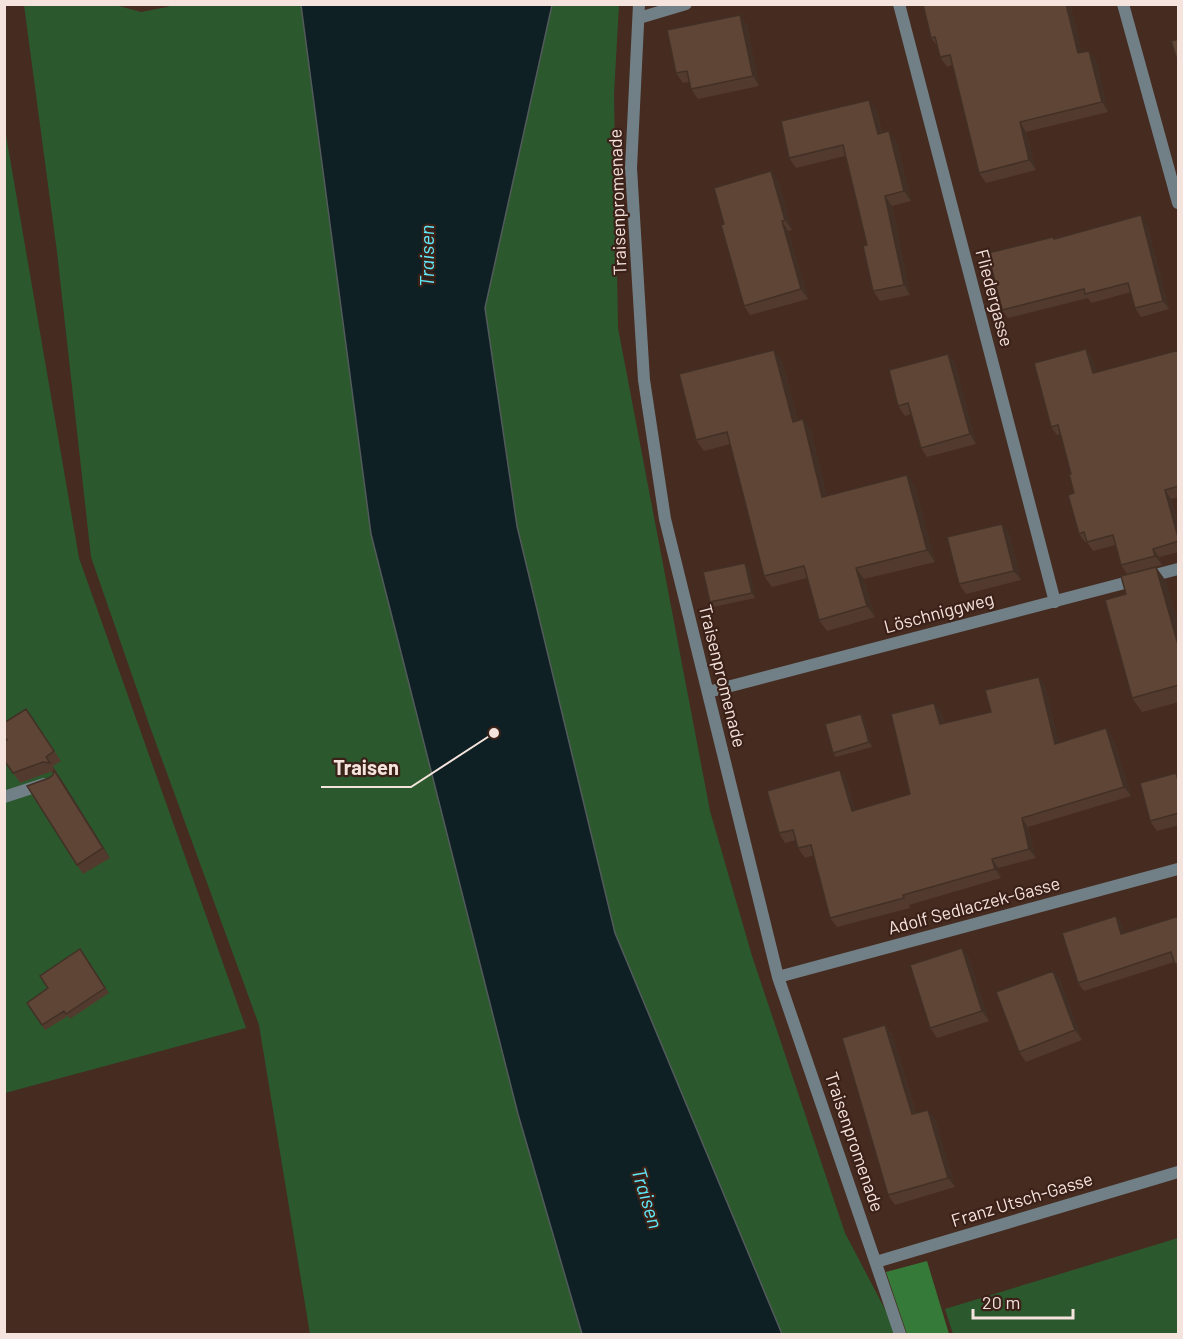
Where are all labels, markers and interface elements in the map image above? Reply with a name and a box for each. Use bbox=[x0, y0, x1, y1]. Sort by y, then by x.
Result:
street label: Traisenpromenade bbox=[603, 128, 631, 276]
water label: Traisen bbox=[414, 225, 438, 287]
street label: Fliedergasse bbox=[971, 247, 1019, 349]
street label: Löschniggweg bbox=[881, 587, 996, 637]
street label: Traisenpromenade bbox=[695, 602, 751, 749]
callout: Traisen bbox=[321, 749, 411, 787]
text: Traisen bbox=[333, 755, 399, 779]
street label: Adolf Sedlaczek-Gasse bbox=[885, 871, 1062, 939]
street label: Traisenpromenade bbox=[821, 1069, 889, 1214]
water label: Traisen bbox=[627, 1164, 669, 1231]
street label: Franz Utsch-Gasse bbox=[948, 1167, 1095, 1231]
scale bar bbox=[973, 1282, 1074, 1320]
text: 20 m bbox=[982, 1291, 1020, 1313]

